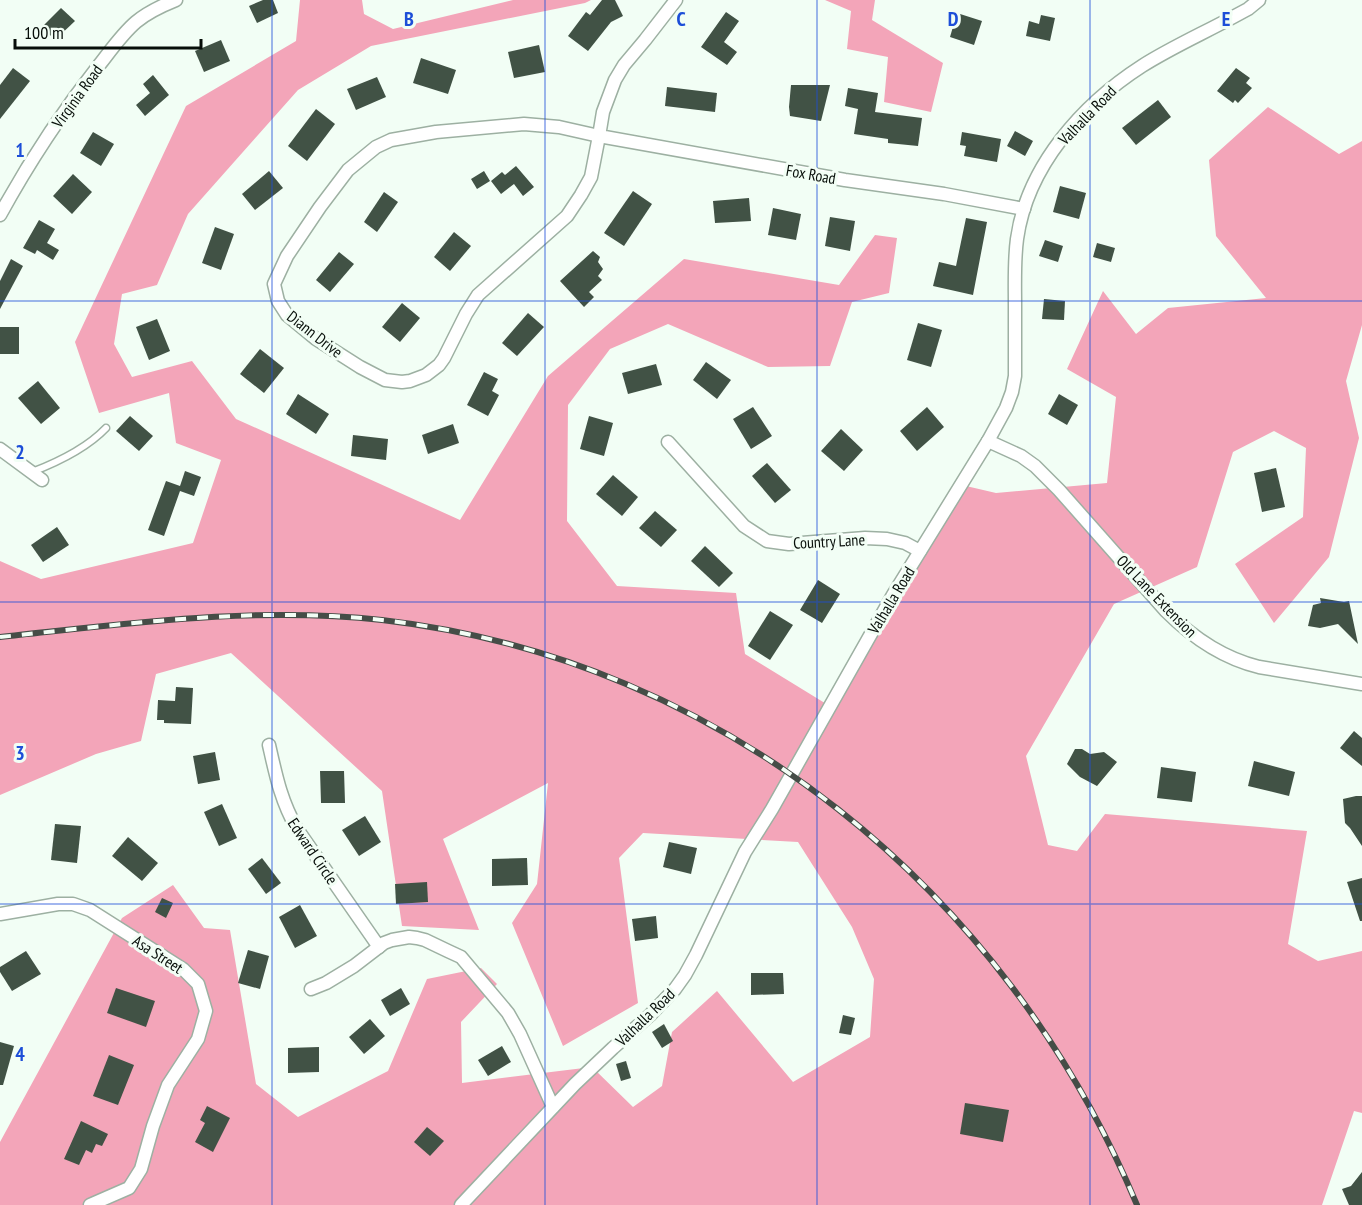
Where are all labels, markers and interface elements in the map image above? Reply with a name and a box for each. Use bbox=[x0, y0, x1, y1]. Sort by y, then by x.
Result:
text: B bbox=[404, 6, 414, 32]
text: C bbox=[676, 6, 686, 32]
text: D bbox=[948, 6, 959, 32]
text: E bbox=[1222, 6, 1230, 32]
scale bar bbox=[15, 12, 201, 50]
text: 100 m bbox=[24, 21, 64, 44]
street label: Virginia Road bbox=[47, 60, 107, 132]
street label: Valhalla Road bbox=[1053, 81, 1120, 150]
text: 1 bbox=[15, 137, 25, 163]
street label: Fox Road bbox=[785, 160, 837, 188]
street label: Diann Drive bbox=[283, 306, 347, 362]
text: 2 bbox=[15, 439, 25, 465]
street label: Country Lane bbox=[793, 529, 865, 553]
street label: Old Lane Extension bbox=[1113, 551, 1201, 641]
street label: Valhalla Road bbox=[863, 563, 919, 638]
text: 3 bbox=[15, 740, 25, 766]
street label: Edward Circle bbox=[284, 814, 342, 888]
street label: Asa Street bbox=[129, 930, 187, 978]
street label: Valhalla Road bbox=[610, 984, 679, 1051]
text: 4 bbox=[15, 1041, 25, 1067]

